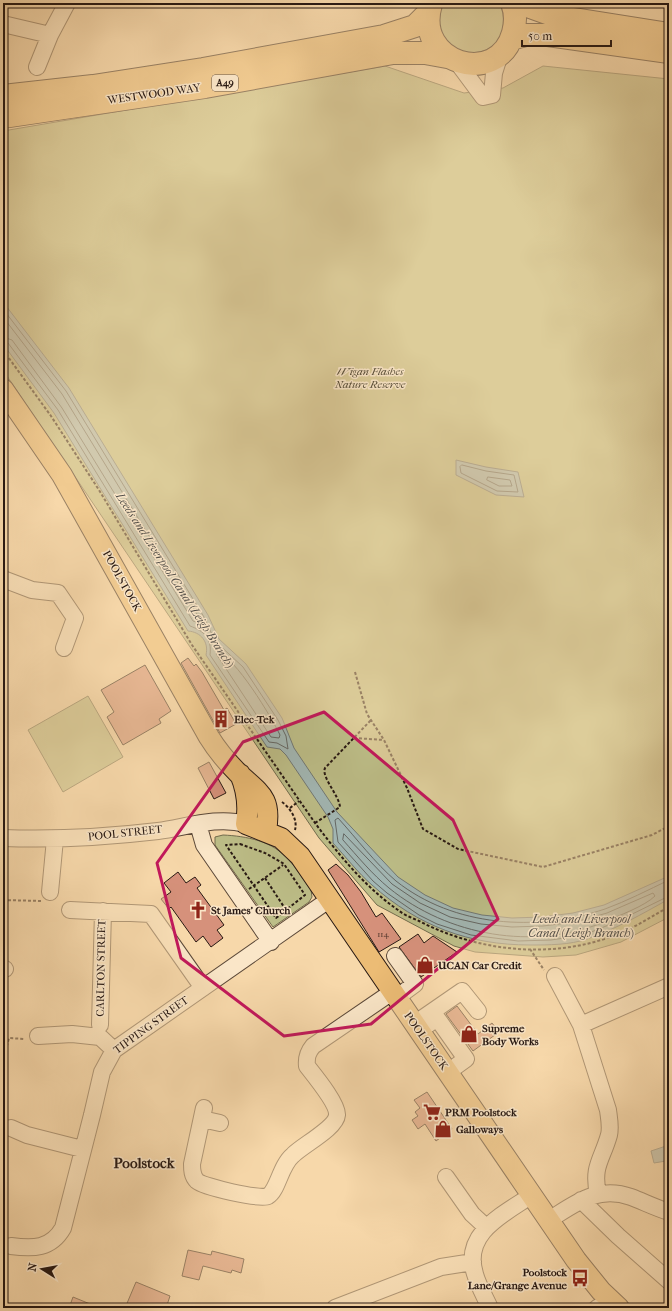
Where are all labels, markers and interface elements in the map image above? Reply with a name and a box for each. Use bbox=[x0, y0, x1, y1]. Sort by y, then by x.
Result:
scale bar bbox=[522, 22, 611, 48]
text: 50 m bbox=[528, 29, 552, 43]
road number: A49 bbox=[212, 75, 238, 91]
street label: WESTWOOD WAY bbox=[106, 81, 202, 107]
park label: Wigan Flashes Nature Reserve bbox=[334, 365, 406, 391]
water label: Leeds and Liverpool Canal (Leigh Branch) bbox=[112, 489, 237, 670]
street label: POOLSTOCK bbox=[100, 548, 145, 615]
building icon: Elec-Tek bbox=[211, 709, 231, 729]
place label: Elec-Tek bbox=[234, 713, 275, 726]
street label: POOL STREET bbox=[87, 823, 163, 843]
church icon: St James' Church bbox=[188, 900, 208, 920]
place label: St James' Church bbox=[211, 904, 291, 917]
water label: Leeds and Liverpool Canal (Leigh Branch) bbox=[528, 912, 634, 940]
street label: CARLTON STREET bbox=[94, 919, 108, 1017]
house number: 114 bbox=[377, 929, 390, 939]
shop icon: UCAN Car Credit bbox=[415, 955, 435, 975]
place label: UCAN Car Credit bbox=[437, 959, 523, 972]
street label: TIPPING STREET bbox=[111, 993, 191, 1057]
street label: POOLSTOCK bbox=[401, 1010, 451, 1073]
place label: Supreme Body Works bbox=[482, 1022, 539, 1048]
shop icon: Supreme Body Works bbox=[459, 1024, 479, 1044]
supermarket icon: PRM Poolstock bbox=[422, 1102, 442, 1122]
place label: PRM Poolstock bbox=[445, 1106, 517, 1119]
shop icon: Galloways bbox=[433, 1119, 453, 1139]
place label: Galloways bbox=[456, 1123, 503, 1136]
district label: Poolstock bbox=[114, 1154, 176, 1172]
north arrow bbox=[22, 1249, 62, 1289]
text: N bbox=[25, 1261, 40, 1273]
place label: Poolstock Lane/Grange Avenue bbox=[468, 1266, 568, 1292]
bus stop icon: Poolstock Lane/Grange Avenue bbox=[570, 1268, 590, 1288]

